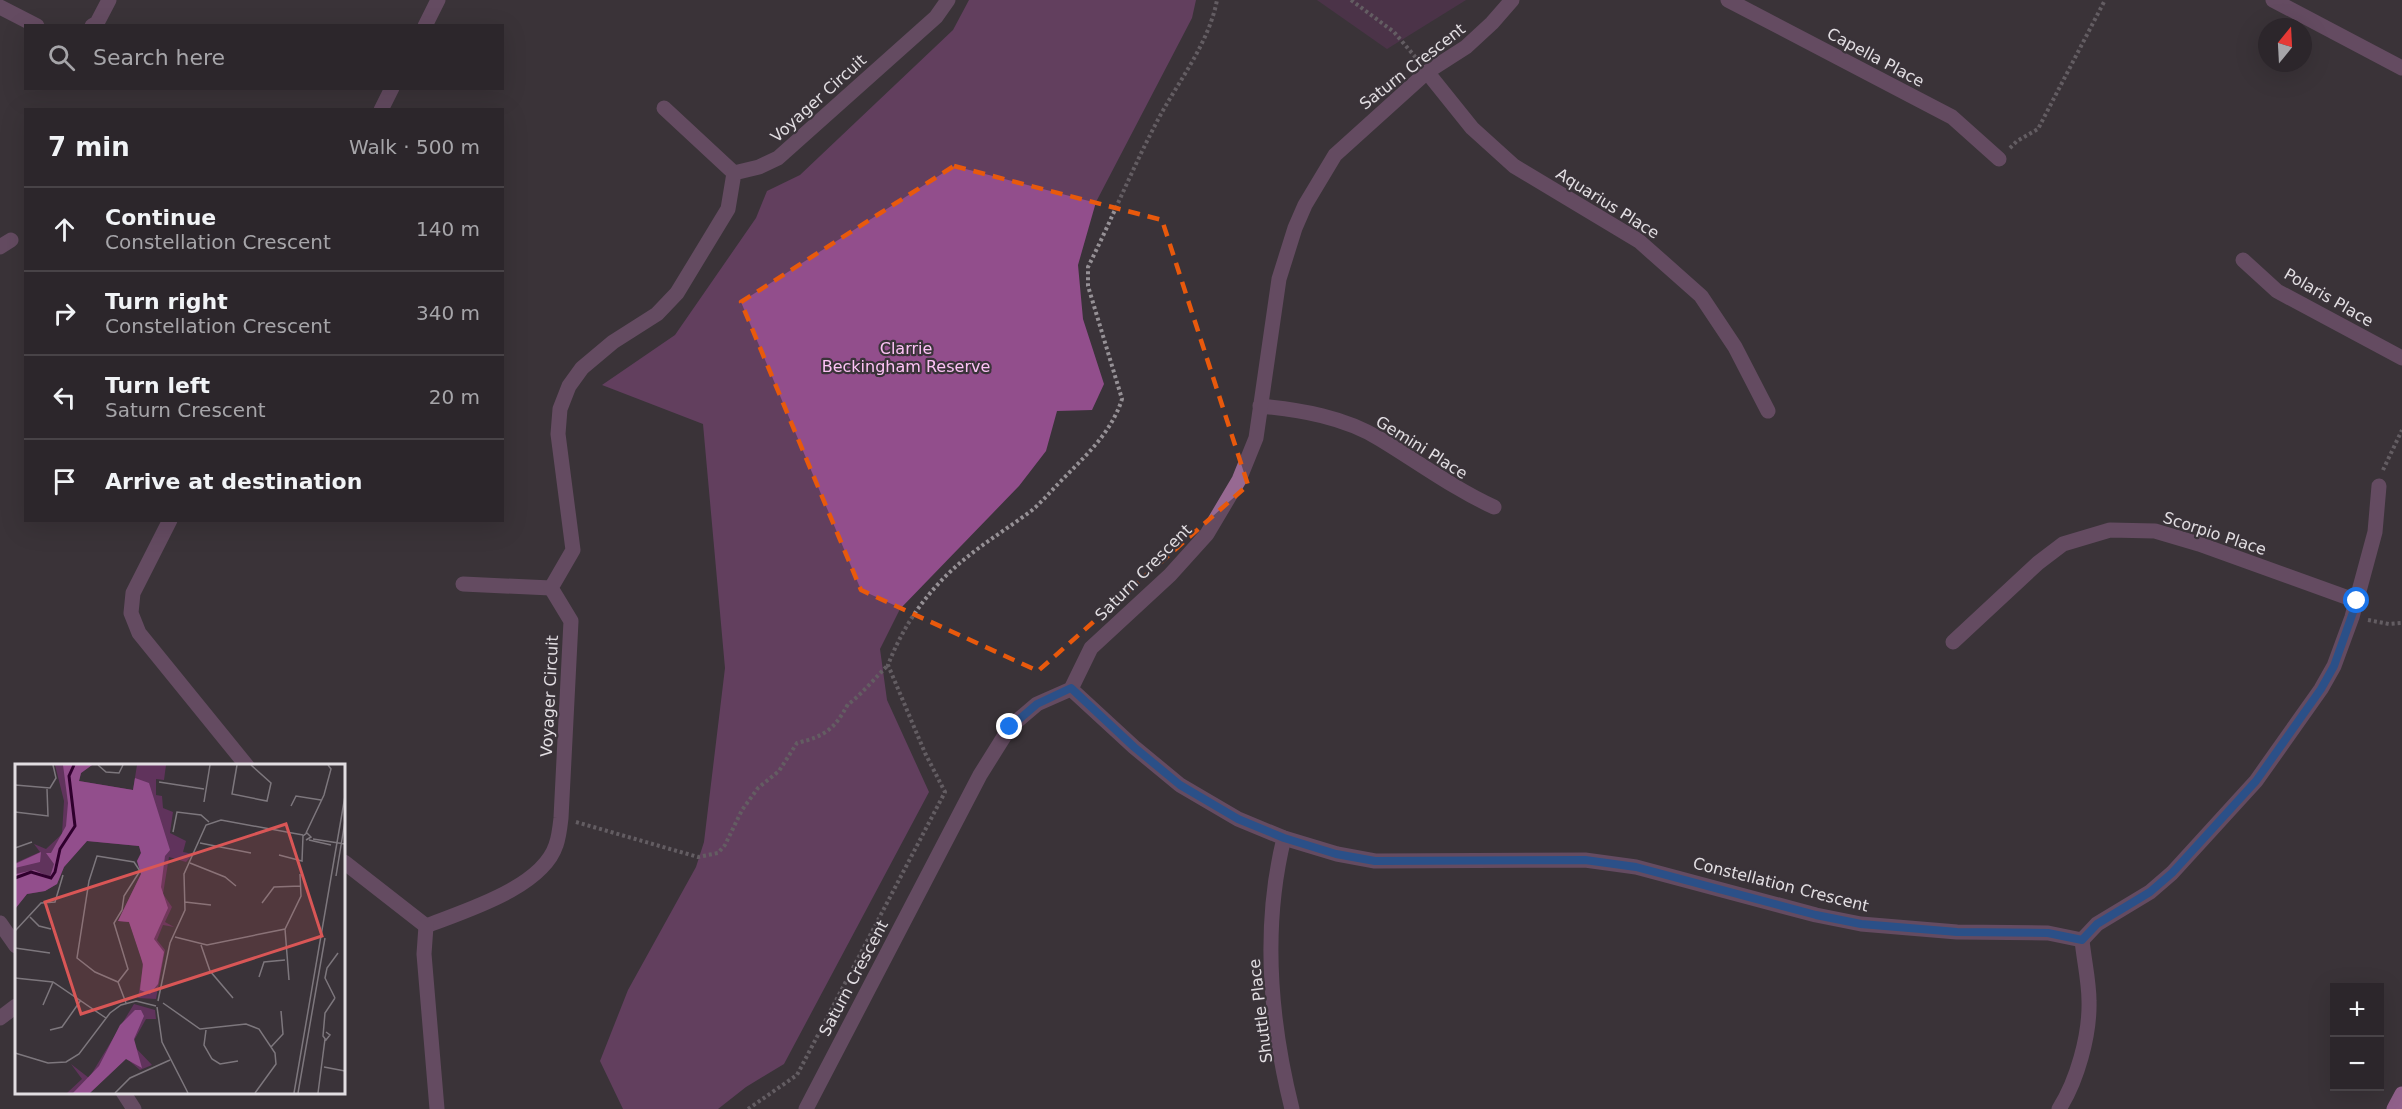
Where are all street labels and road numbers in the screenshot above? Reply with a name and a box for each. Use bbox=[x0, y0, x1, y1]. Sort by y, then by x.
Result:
street label: Saturn Crescent bbox=[1356, 19, 1469, 113]
street label: Capella Place bbox=[1824, 24, 1928, 91]
street label: Voyager Circuit bbox=[767, 51, 870, 146]
street label: Aquarius Place bbox=[1553, 164, 1663, 243]
street label: Polaris Place bbox=[2281, 264, 2377, 331]
street label: Gemini Place bbox=[1372, 412, 1471, 483]
street label: Scorpio Place bbox=[2161, 508, 2269, 559]
street label: Saturn Crescent bbox=[1091, 520, 1196, 625]
street label: Voyager Circuit bbox=[537, 635, 562, 757]
street label: Constellation Crescent bbox=[1691, 853, 1871, 916]
street label: Saturn Crescent bbox=[815, 917, 892, 1039]
street label: Shuttle Place bbox=[1245, 958, 1276, 1064]

